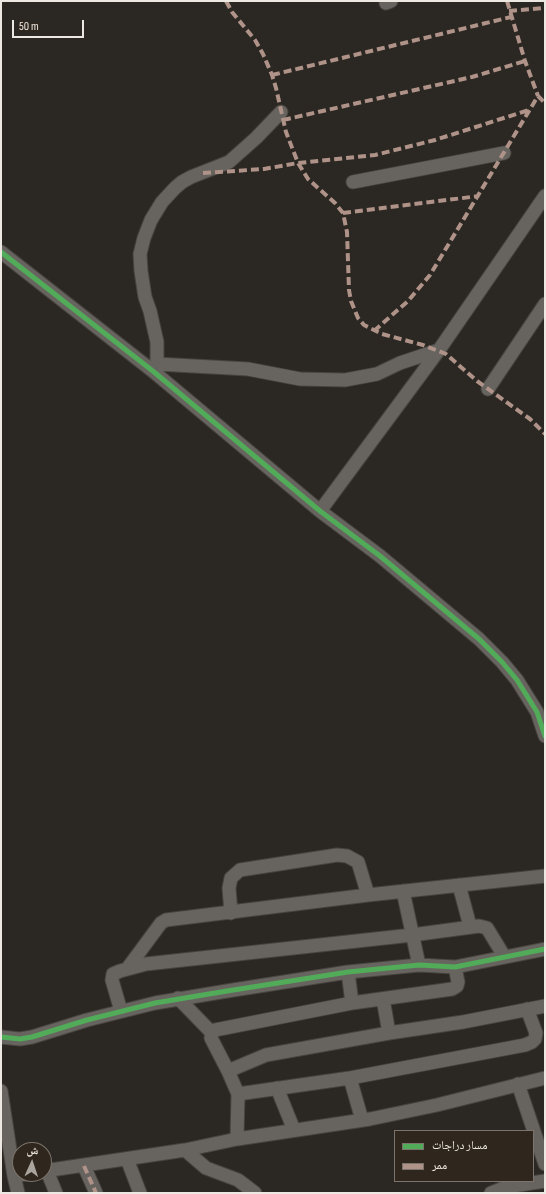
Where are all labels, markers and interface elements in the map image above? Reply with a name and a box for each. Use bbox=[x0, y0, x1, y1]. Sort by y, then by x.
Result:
scale bar bbox=[14, 12, 86, 38]
text: 50 m bbox=[19, 19, 39, 34]
legend bbox=[394, 1130, 534, 1182]
text: مسار دراجات bbox=[432, 1138, 487, 1153]
north arrow bbox=[12, 1142, 52, 1182]
text: ش bbox=[26, 1144, 39, 1157]
text: ممر bbox=[432, 1158, 447, 1173]

